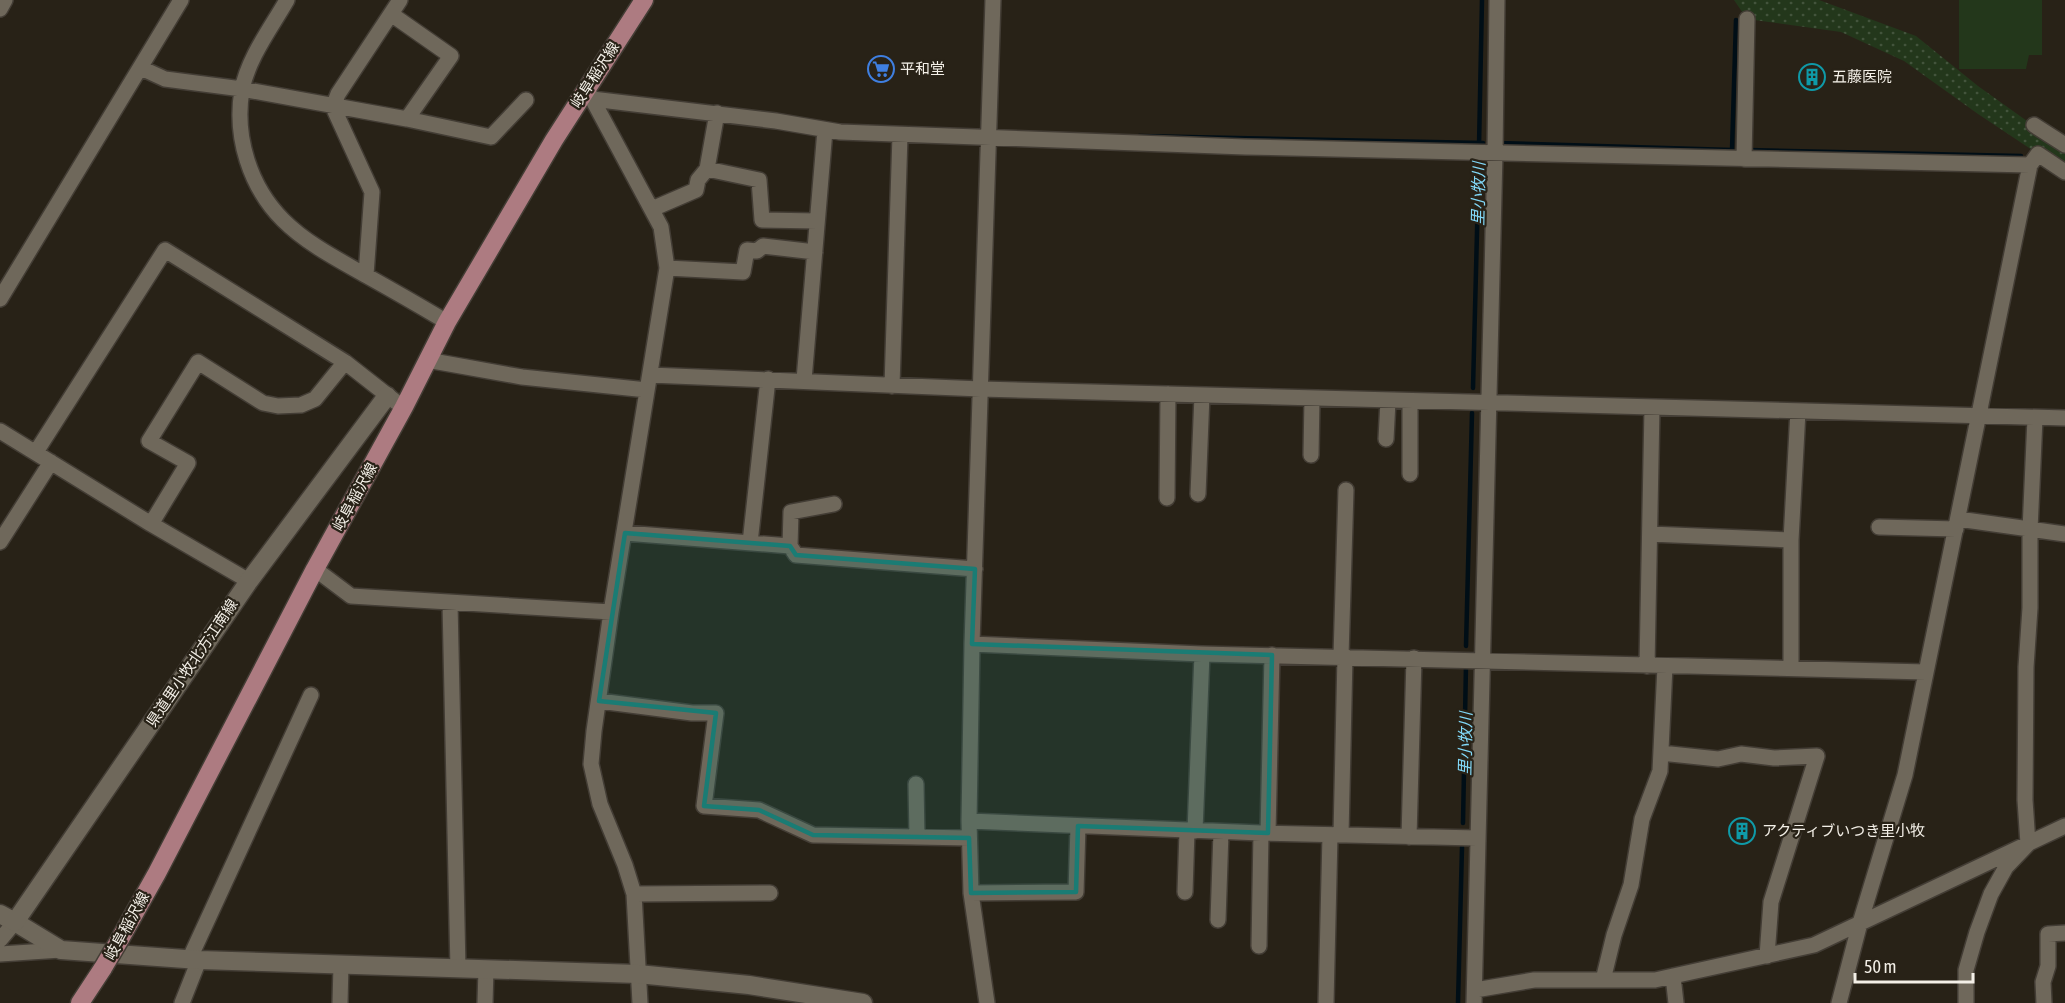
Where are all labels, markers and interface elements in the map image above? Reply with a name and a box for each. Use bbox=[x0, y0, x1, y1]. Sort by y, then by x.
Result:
street label: 岐阜稲沢線 bbox=[567, 39, 622, 111]
supermarket icon: 平和堂 bbox=[866, 54, 896, 84]
place label: 平和堂 bbox=[900, 60, 945, 77]
building icon: 五藤医院 bbox=[1797, 62, 1827, 92]
place label: 五藤医院 bbox=[1832, 68, 1892, 85]
water label: 里小牧川 bbox=[1468, 160, 1488, 226]
street label: 岐阜稲沢線 bbox=[329, 460, 380, 534]
street label: 県道里小牧北方江南線 bbox=[143, 596, 241, 730]
water label: 里小牧川 bbox=[1455, 710, 1475, 776]
building icon: アクティブいつき里小牧 bbox=[1727, 816, 1757, 846]
place label: アクティブいつき里小牧 bbox=[1762, 822, 1925, 839]
street label: 岐阜稲沢線 bbox=[101, 889, 152, 963]
scale bar bbox=[1855, 946, 1974, 984]
text: 50 m bbox=[1864, 956, 1896, 977]

